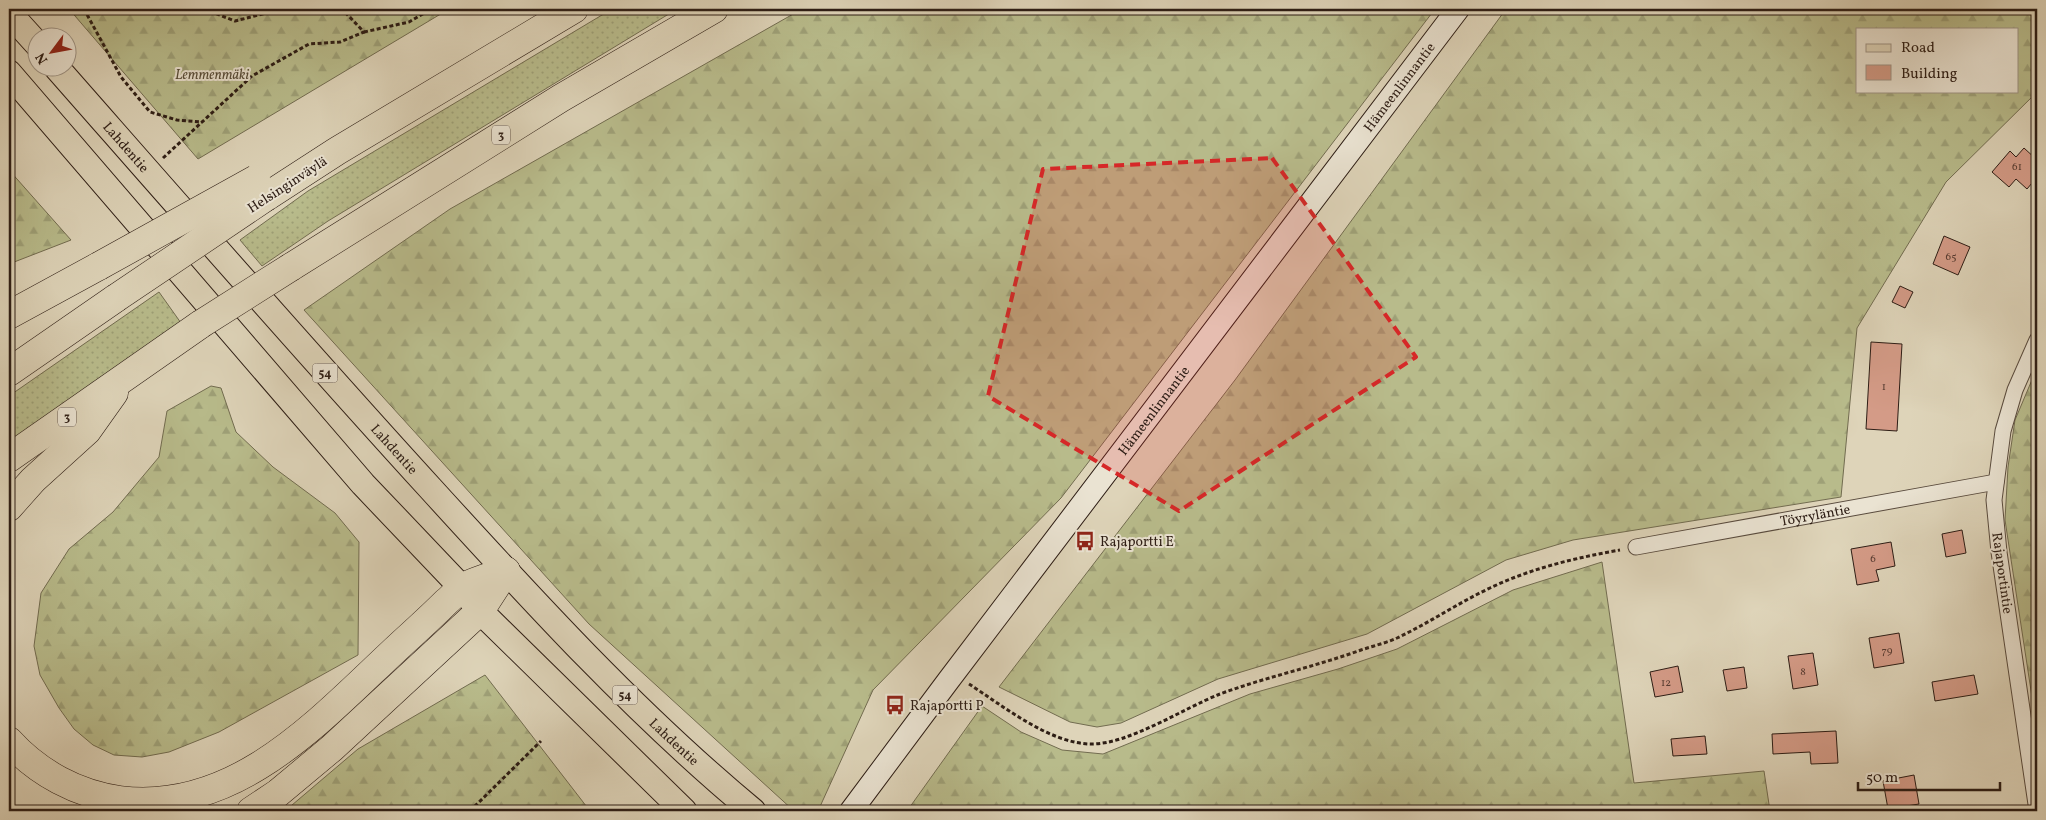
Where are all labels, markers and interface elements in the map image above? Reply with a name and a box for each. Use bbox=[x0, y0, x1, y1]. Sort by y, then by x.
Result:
north arrow bbox=[28, 28, 78, 78]
legend bbox=[1856, 28, 2018, 92]
text: Road bbox=[1901, 38, 1935, 59]
street label: Hämeenlinnantie bbox=[1360, 39, 1440, 137]
text: N bbox=[31, 49, 53, 67]
text: Building bbox=[1901, 64, 1958, 85]
park label: Lemmenmäki bbox=[175, 66, 250, 85]
street label: Lahdentie bbox=[98, 118, 153, 178]
road number: 3 bbox=[492, 126, 510, 144]
street label: Helsinginväylä bbox=[244, 152, 331, 218]
house number: 61 bbox=[2012, 160, 2022, 175]
house number: 65 bbox=[1946, 250, 1956, 265]
street label: Hämeenlinnantie bbox=[1114, 362, 1195, 460]
road number: 54 bbox=[312, 363, 338, 382]
house number: 1 bbox=[1882, 380, 1886, 395]
road number: 3 bbox=[58, 408, 76, 427]
street label: Lahdentie bbox=[366, 421, 422, 480]
street label: Töyryläntie bbox=[1779, 500, 1852, 532]
bus stop icon: Rajaportti E bbox=[1074, 530, 1096, 552]
street label: Rajaportintie bbox=[1986, 531, 2017, 616]
place label: Rajaportti E bbox=[1100, 533, 1174, 552]
house number: 6 bbox=[1870, 552, 1876, 567]
house number: 79 bbox=[1882, 644, 1893, 659]
house number: 8 bbox=[1800, 665, 1806, 680]
house number: 12 bbox=[1661, 676, 1671, 691]
road number: 54 bbox=[612, 686, 638, 704]
bus stop icon: Rajaportti P bbox=[884, 694, 906, 716]
place label: Rajaportti P bbox=[910, 697, 984, 716]
street label: Lahdentie bbox=[644, 715, 703, 771]
scale bar bbox=[1858, 760, 2001, 792]
text: 50 m bbox=[1866, 768, 1898, 789]

